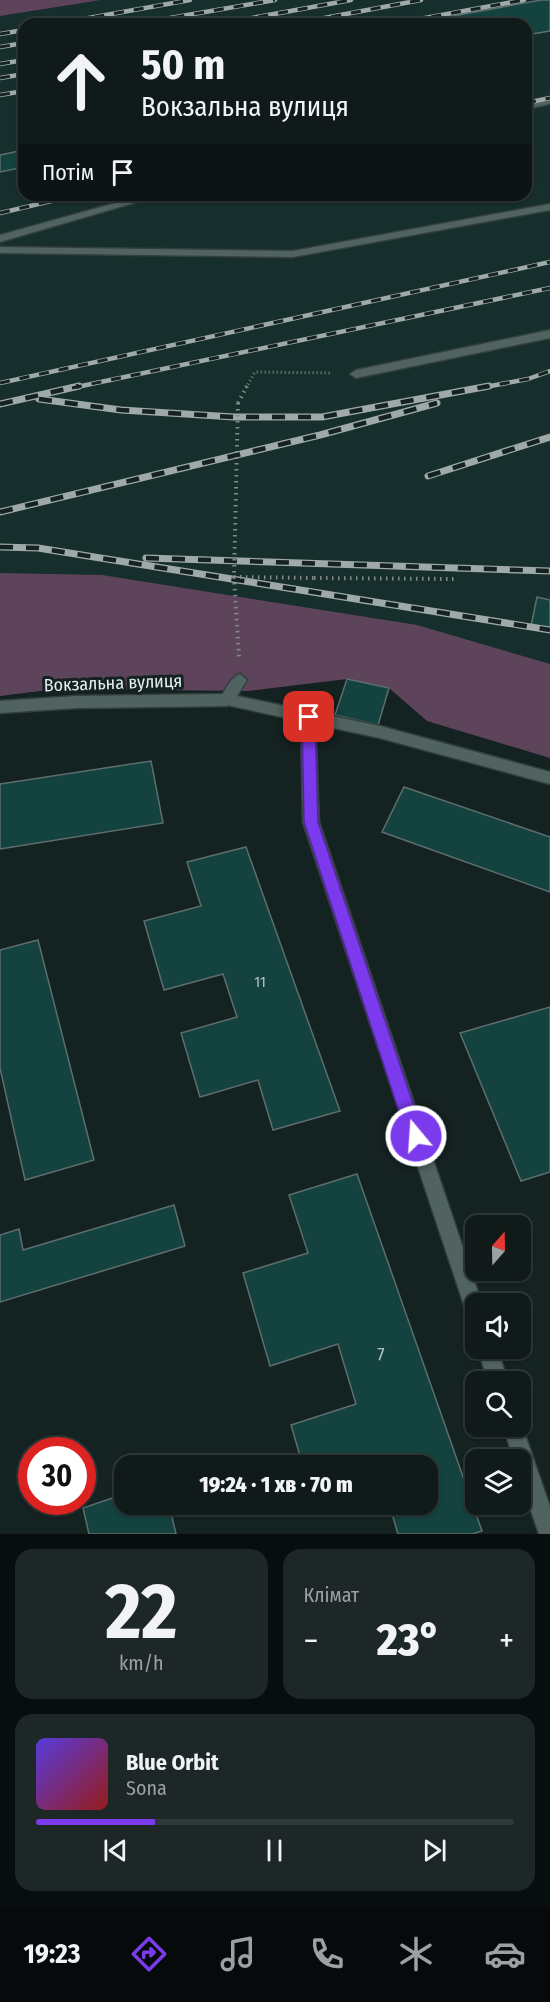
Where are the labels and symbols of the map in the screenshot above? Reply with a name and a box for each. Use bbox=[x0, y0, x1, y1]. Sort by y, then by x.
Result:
street label: Вокзальна вулиця bbox=[43, 670, 183, 696]
pin bbox=[283, 691, 334, 742]
house number: 11 bbox=[254, 973, 266, 991]
position arrow bbox=[384, 1104, 448, 1168]
north arrow bbox=[465, 1215, 531, 1281]
house number: 7 bbox=[377, 1344, 385, 1366]
speed limit sign: 30 bbox=[18, 1437, 96, 1515]

